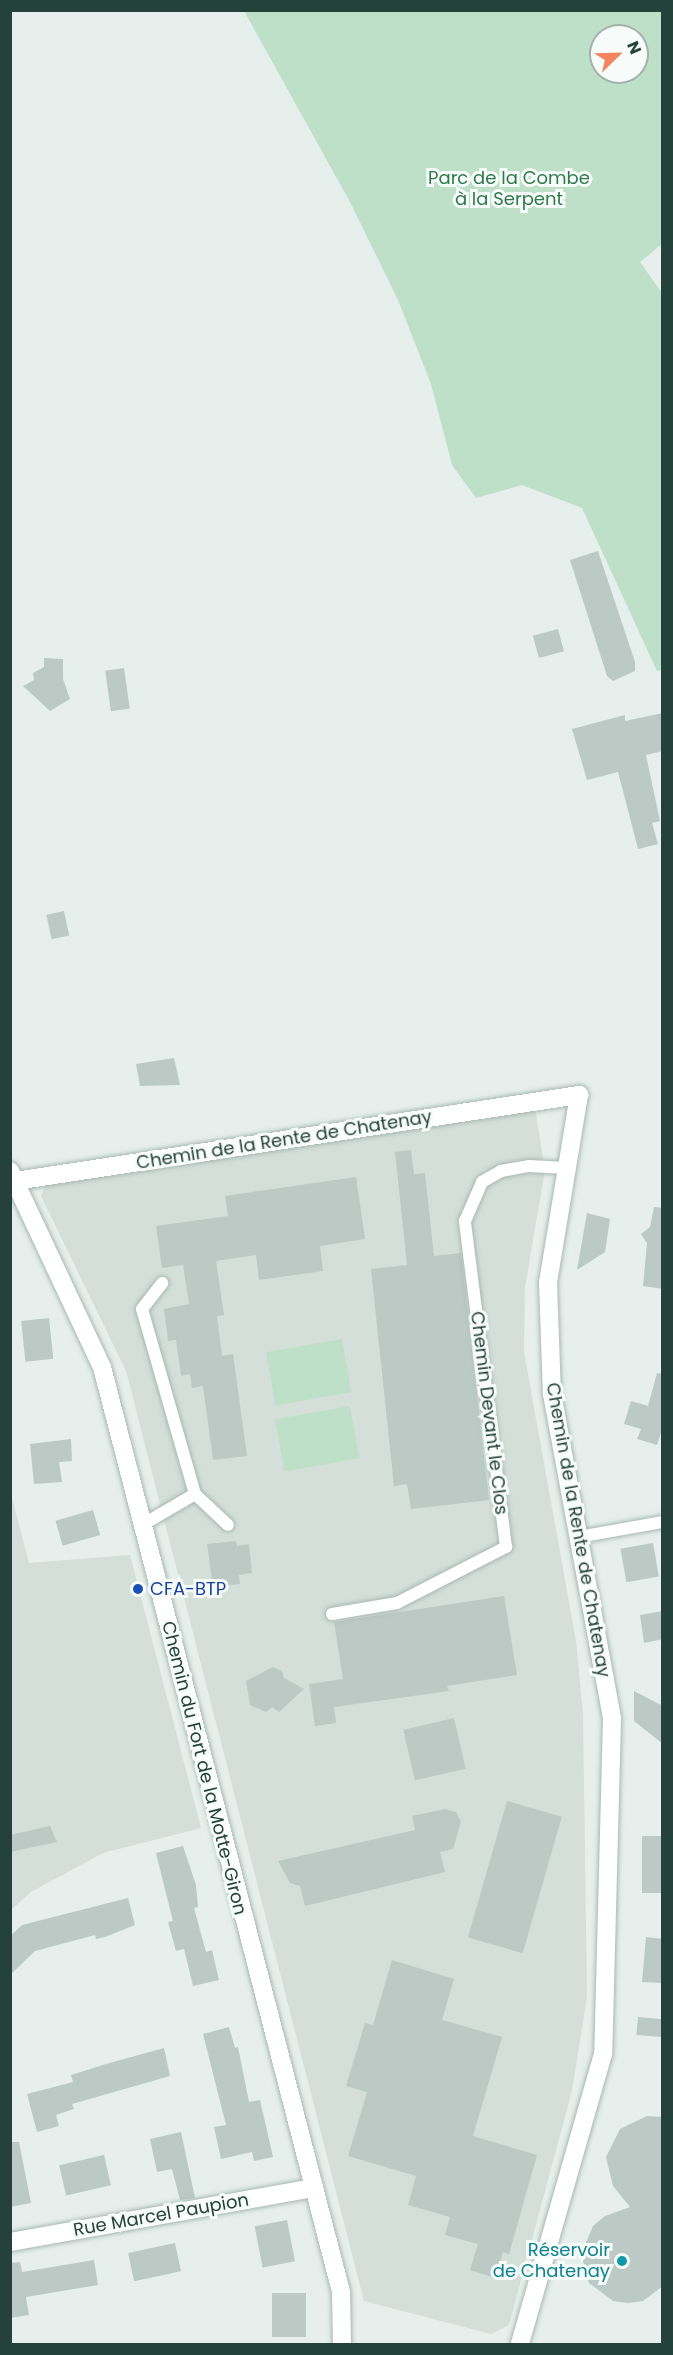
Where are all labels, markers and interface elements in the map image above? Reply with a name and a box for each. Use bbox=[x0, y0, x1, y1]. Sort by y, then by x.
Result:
north arrow bbox=[589, 24, 649, 84]
text: N bbox=[621, 38, 647, 58]
park label: Parc de la Combe à la Serpent bbox=[428, 168, 590, 210]
street label: Chemin de la Rente de Chatenay bbox=[135, 1106, 433, 1174]
street label: Chemin Devant le Clos bbox=[466, 1310, 512, 1516]
street label: Chemin de la Rente de Chatenay bbox=[541, 1381, 615, 1679]
place label: CFA-BTP bbox=[150, 1578, 226, 1600]
marker: CFA-BTP bbox=[131, 1582, 145, 1596]
street label: Chemin du Fort de la Motte-Giron bbox=[157, 1619, 251, 1917]
street label: Rue Marcel Paupion bbox=[72, 2189, 250, 2241]
place label: Réservoir de Chatenay bbox=[493, 2240, 610, 2282]
marker: Réservoir de Chatenay bbox=[615, 2254, 629, 2268]

